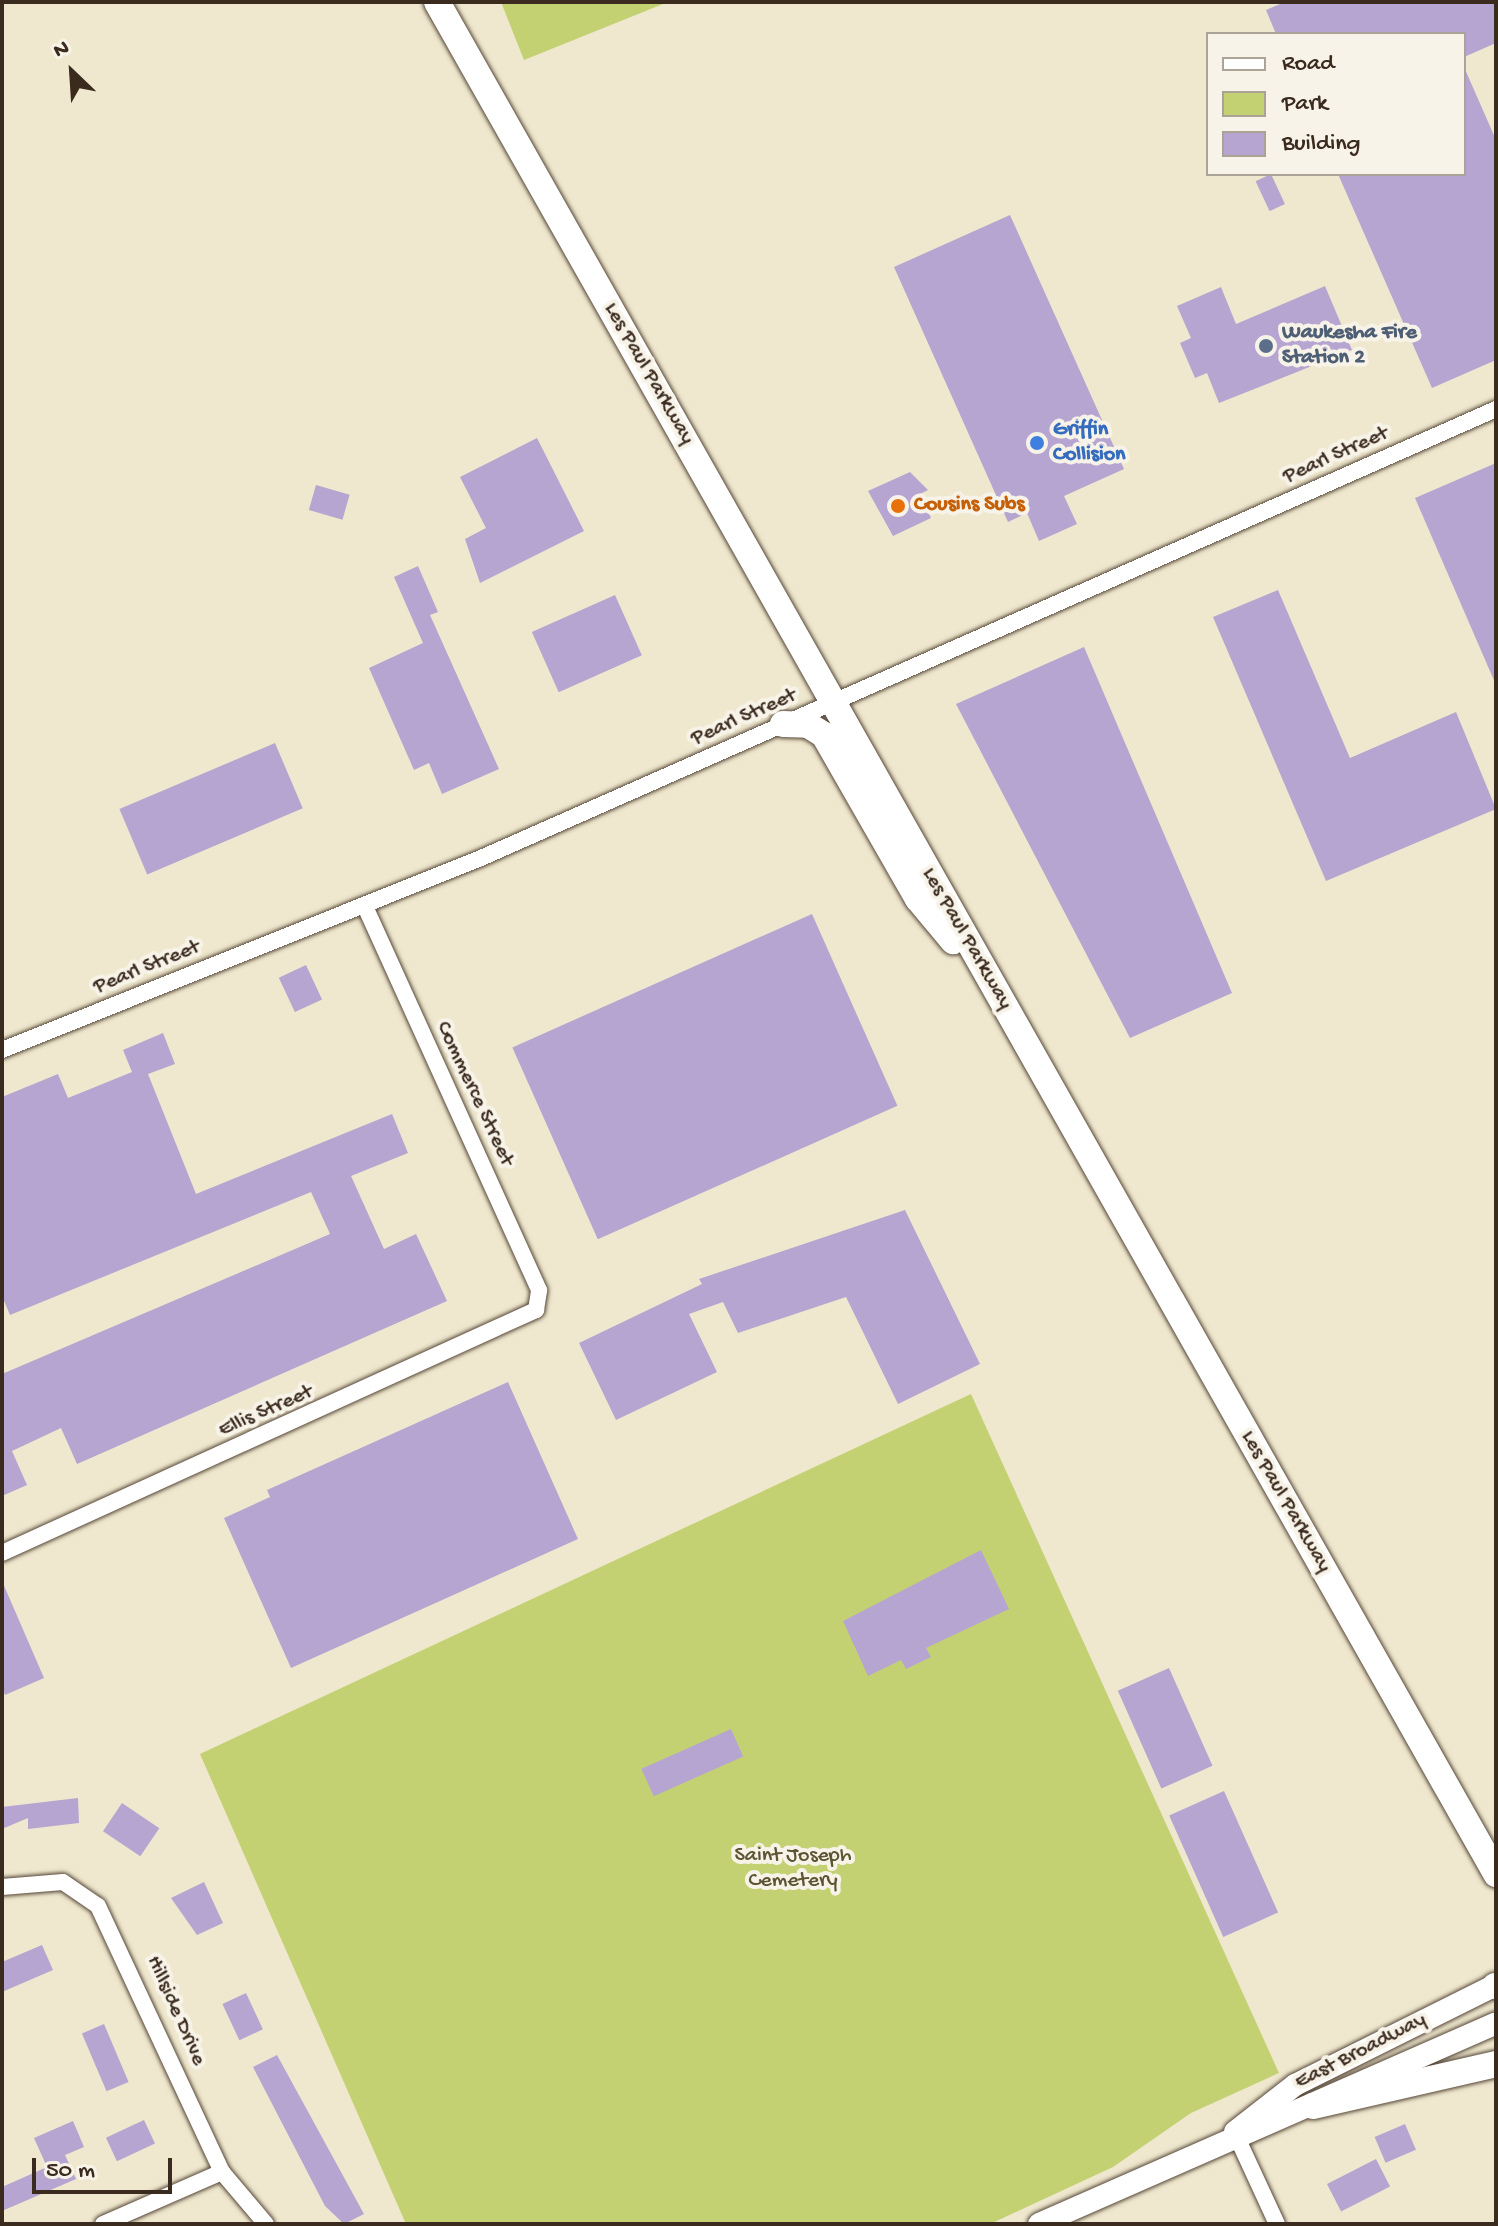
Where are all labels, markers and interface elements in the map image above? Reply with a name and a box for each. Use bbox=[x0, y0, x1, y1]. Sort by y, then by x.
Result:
north arrow bbox=[32, 32, 112, 112]
legend bbox=[1206, 32, 1466, 176]
text: N bbox=[50, 35, 74, 65]
text: Road bbox=[1282, 50, 1334, 79]
text: Park bbox=[1282, 90, 1328, 119]
text: Building bbox=[1282, 130, 1360, 159]
street label: Les Paul Parkway bbox=[597, 298, 699, 450]
place label: Waukesha Fire Station 2 bbox=[1282, 320, 1417, 372]
marker: Waukesha Fire Station 2 bbox=[1257, 337, 1275, 355]
place label: Griffin Collision bbox=[1053, 417, 1126, 468]
street label: Pearl Street bbox=[1279, 421, 1393, 491]
marker: Griffin Collision bbox=[1028, 434, 1046, 452]
place label: Cousins Subs bbox=[914, 493, 1025, 519]
marker: Cousins Subs bbox=[889, 497, 907, 515]
street label: Pearl Street bbox=[687, 683, 801, 753]
street label: Les Paul Parkway bbox=[915, 863, 1017, 1015]
street label: Pearl Street bbox=[90, 935, 204, 1001]
street label: Commerce Street bbox=[429, 1018, 519, 1170]
street label: Ellis Street bbox=[215, 1380, 317, 1444]
street label: Les Paul Parkway bbox=[1234, 1426, 1336, 1578]
park label: Saint Joseph Cemetery bbox=[734, 1843, 852, 1894]
street label: Hillside Drive bbox=[139, 1952, 211, 2070]
street label: East Broadway bbox=[1291, 2008, 1431, 2096]
scale bar bbox=[36, 2142, 176, 2192]
text: 50 m bbox=[46, 2157, 95, 2186]

